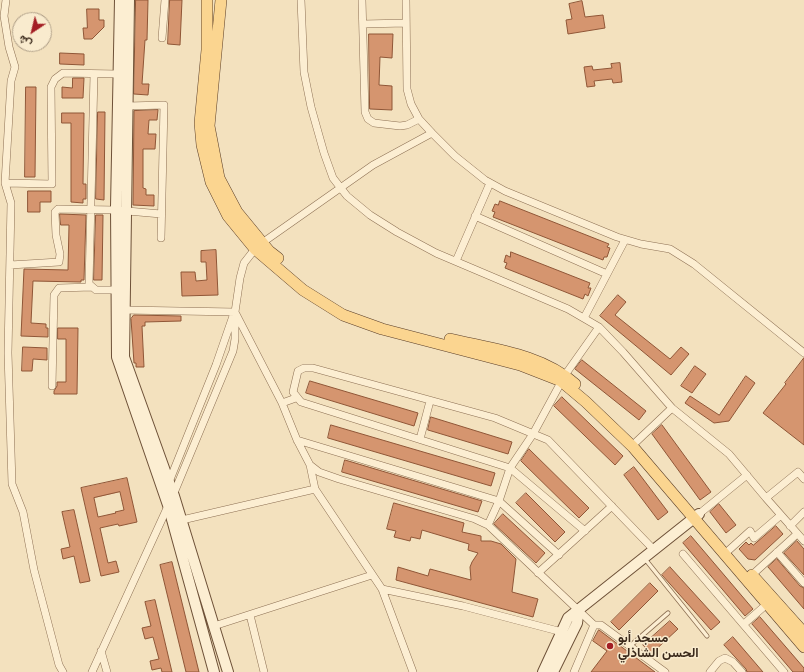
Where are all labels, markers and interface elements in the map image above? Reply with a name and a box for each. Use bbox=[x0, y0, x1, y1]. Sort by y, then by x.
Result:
north arrow bbox=[12, 12, 52, 52]
text: ش bbox=[15, 31, 36, 52]
place label: مسجد أبو الحسن الشاذلي bbox=[618, 631, 699, 662]
marker: مسجد أبو الحسن الشاذلي bbox=[605, 641, 615, 651]

